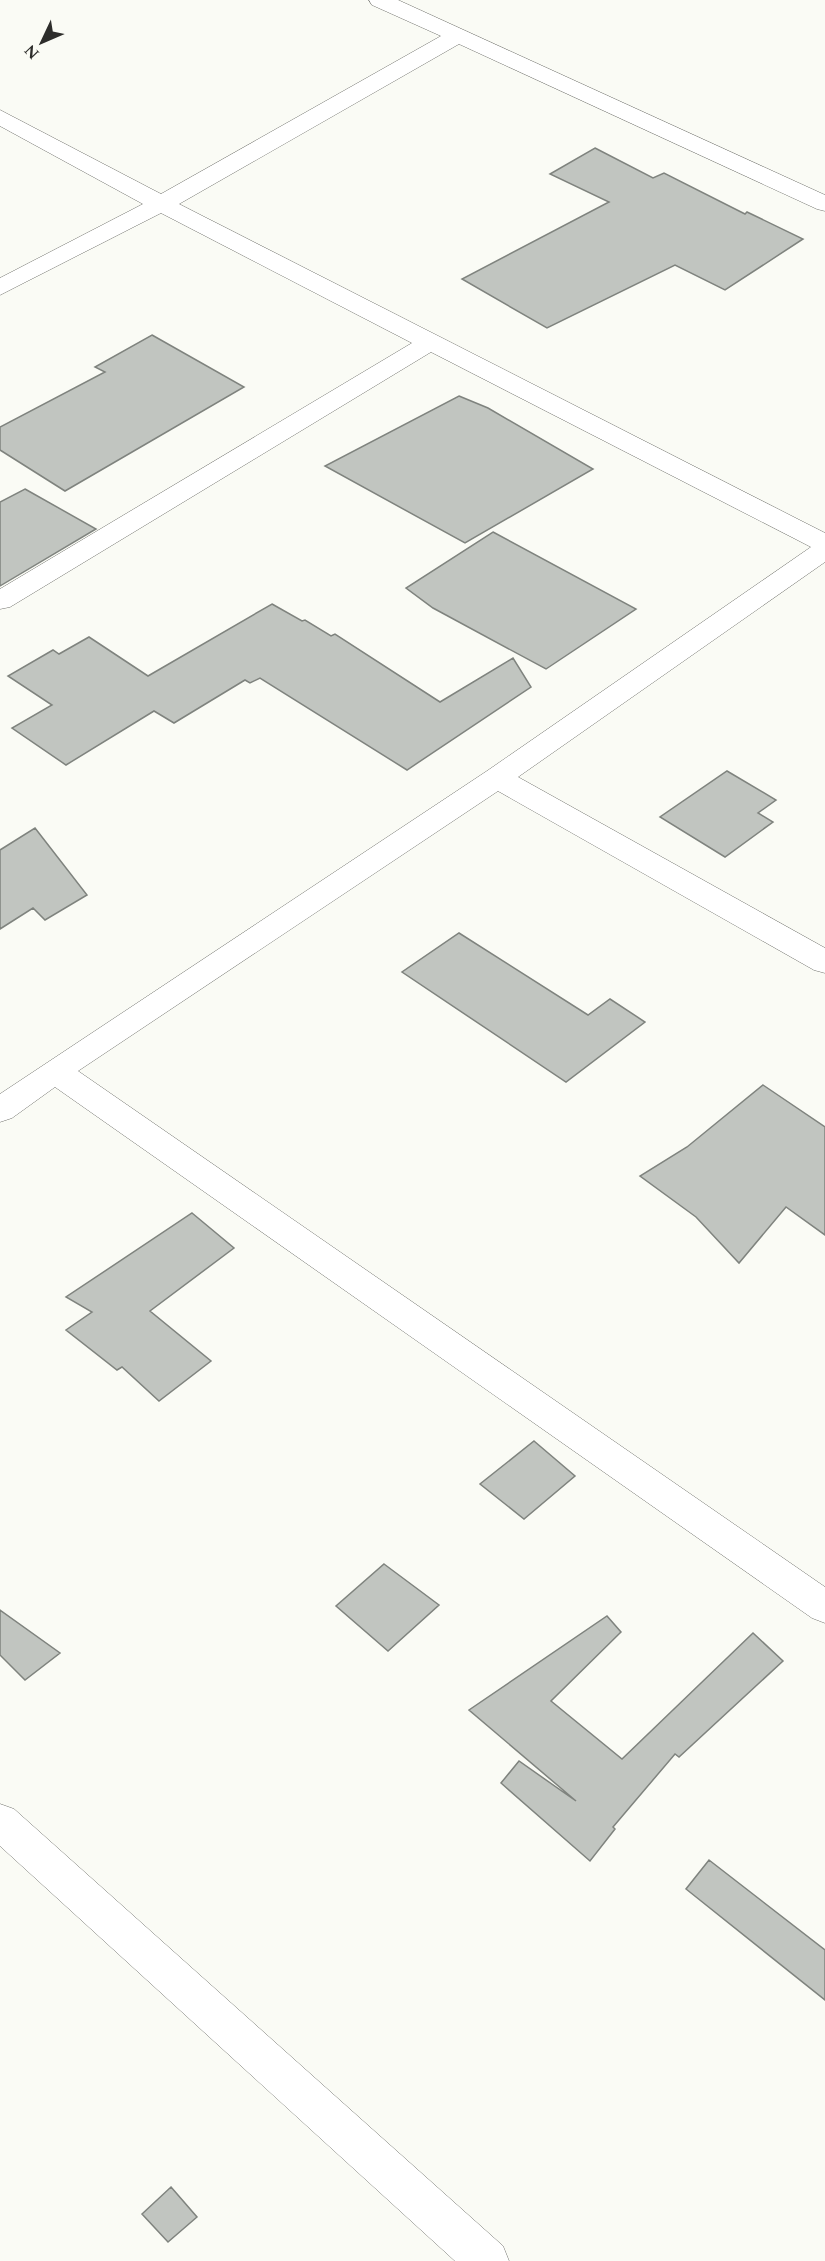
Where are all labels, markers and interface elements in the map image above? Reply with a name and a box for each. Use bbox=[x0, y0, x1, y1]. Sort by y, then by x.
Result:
north arrow bbox=[12, 12, 72, 72]
text: N bbox=[19, 39, 45, 65]

